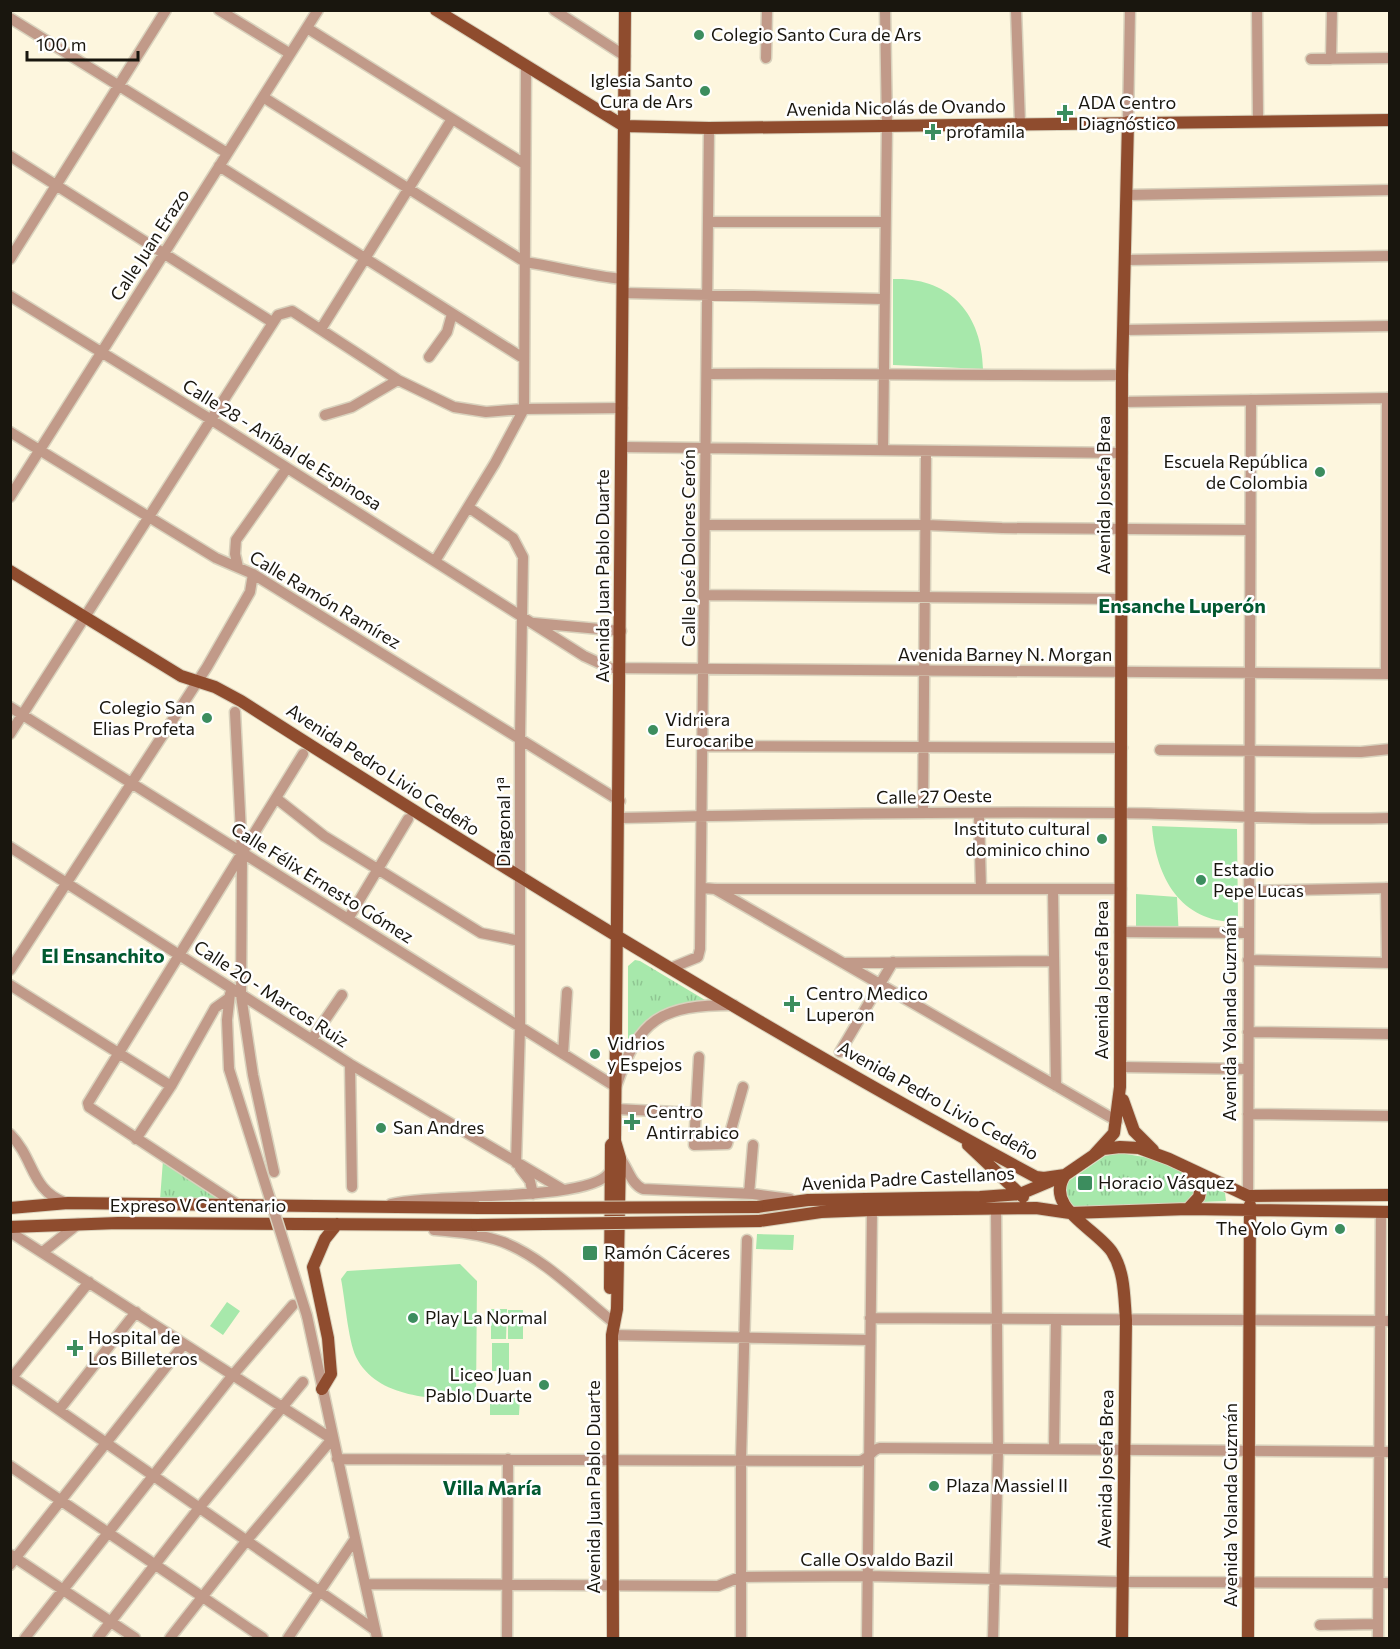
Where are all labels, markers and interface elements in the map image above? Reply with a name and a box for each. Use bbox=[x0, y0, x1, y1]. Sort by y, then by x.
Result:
place label: Colegio Santo Cura de Ars bbox=[711, 23, 922, 45]
scale bar bbox=[27, 24, 138, 62]
marker: Colegio Santo Cura de Ars bbox=[692, 28, 706, 42]
text: 100 m bbox=[36, 33, 86, 55]
place label: Iglesia Santo Cura de Ars bbox=[590, 69, 693, 112]
marker: Iglesia Santo Cura de Ars bbox=[698, 84, 712, 98]
place label: ADA Centro Diagnóstico bbox=[1078, 91, 1176, 134]
street label: Avenida Nicolás de Ovando bbox=[786, 94, 1006, 120]
marker: ADA Centro Diagnóstico bbox=[1056, 104, 1074, 122]
place label: profamila bbox=[946, 120, 1025, 142]
marker: profamila bbox=[924, 123, 942, 141]
street label: Calle Juan Erazo bbox=[105, 184, 194, 305]
street label: Calle 28 - Aníbal de Espinosa bbox=[179, 374, 386, 515]
street label: Avenida Josefa Brea bbox=[1092, 416, 1114, 574]
street label: Calle José Dolores Cerón bbox=[677, 449, 699, 647]
place label: Escuela República de Colombia bbox=[1163, 450, 1308, 493]
marker: Escuela República de Colombia bbox=[1313, 465, 1327, 479]
street label: Avenida Juan Pablo Duarte bbox=[591, 469, 613, 683]
street label: Calle Ramón Ramírez bbox=[246, 545, 405, 653]
district label: Ensanche Luperón bbox=[1098, 593, 1266, 617]
street label: Avenida Barney N. Morgan bbox=[898, 643, 1112, 665]
place label: Colegio San Elias Profeta bbox=[92, 696, 195, 739]
street label: Avenida Pedro Livio Cedeño bbox=[283, 698, 484, 840]
place label: Vidriera Eurocaribe bbox=[665, 708, 754, 751]
marker: Colegio San Elias Profeta bbox=[200, 711, 214, 725]
marker: Vidriera Eurocaribe bbox=[646, 723, 660, 737]
street label: Diagonal 1ª bbox=[492, 777, 514, 867]
street label: Calle 27 Oeste bbox=[876, 784, 992, 808]
street label: Calle Félix Ernesto Gómez bbox=[227, 817, 418, 947]
place label: Instituto cultural dominico chino bbox=[954, 817, 1090, 860]
marker: Instituto cultural dominico chino bbox=[1095, 832, 1109, 846]
place label: Estadio Pepe Lucas bbox=[1213, 858, 1304, 901]
marker: Estadio Pepe Lucas bbox=[1194, 873, 1208, 887]
street label: Avenida Josefa Brea bbox=[1090, 901, 1112, 1059]
street label: Avenida Yolanda Guzmán bbox=[1218, 917, 1240, 1121]
street label: Calle 20 - Marcos Ruiz bbox=[190, 935, 353, 1051]
district label: El Ensanchito bbox=[41, 943, 165, 967]
place label: Centro Medico Luperon bbox=[806, 982, 928, 1025]
marker: Centro Medico Luperon bbox=[783, 995, 801, 1013]
place label: Vidrios y Espejos bbox=[607, 1032, 682, 1075]
street label: Avenida Pedro Livio Cedeño bbox=[834, 1036, 1043, 1165]
marker: Vidrios y Espejos bbox=[588, 1047, 602, 1061]
place label: Centro Antirrabico bbox=[646, 1100, 739, 1143]
marker: Centro Antirrabico bbox=[623, 1113, 641, 1131]
place label: San Andres bbox=[393, 1116, 484, 1138]
marker: San Andres bbox=[374, 1121, 388, 1135]
street label: Avenida Padre Castellanos bbox=[801, 1161, 1015, 1195]
place label: Horacio Vásquez bbox=[1098, 1171, 1234, 1193]
marker: Horacio Vásquez bbox=[1076, 1174, 1094, 1192]
street label: Expreso V Centenario bbox=[110, 1194, 286, 1216]
place label: The Yolo Gym bbox=[1216, 1217, 1328, 1239]
marker: The Yolo Gym bbox=[1333, 1222, 1347, 1236]
place label: Ramón Cáceres bbox=[604, 1241, 730, 1263]
marker: Ramón Cáceres bbox=[581, 1244, 599, 1262]
place label: Play La Normal bbox=[425, 1306, 547, 1328]
marker: Play La Normal bbox=[406, 1311, 420, 1325]
place label: Hospital de Los Billeteros bbox=[88, 1326, 198, 1369]
marker: Hospital de Los Billeteros bbox=[66, 1339, 84, 1357]
place label: Liceo Juan Pablo Duarte bbox=[425, 1363, 532, 1406]
marker: Liceo Juan Pablo Duarte bbox=[537, 1378, 551, 1392]
street label: Avenida Juan Pablo Duarte bbox=[582, 1380, 604, 1594]
street label: Avenida Josefa Brea bbox=[1093, 1389, 1117, 1549]
street label: Avenida Yolanda Guzmán bbox=[1219, 1403, 1241, 1607]
place label: Plaza Massiel II bbox=[946, 1474, 1068, 1496]
district label: Villa María bbox=[443, 1475, 542, 1499]
marker: Plaza Massiel II bbox=[927, 1479, 941, 1493]
street label: Calle Osvaldo Bazil bbox=[800, 1548, 954, 1570]

